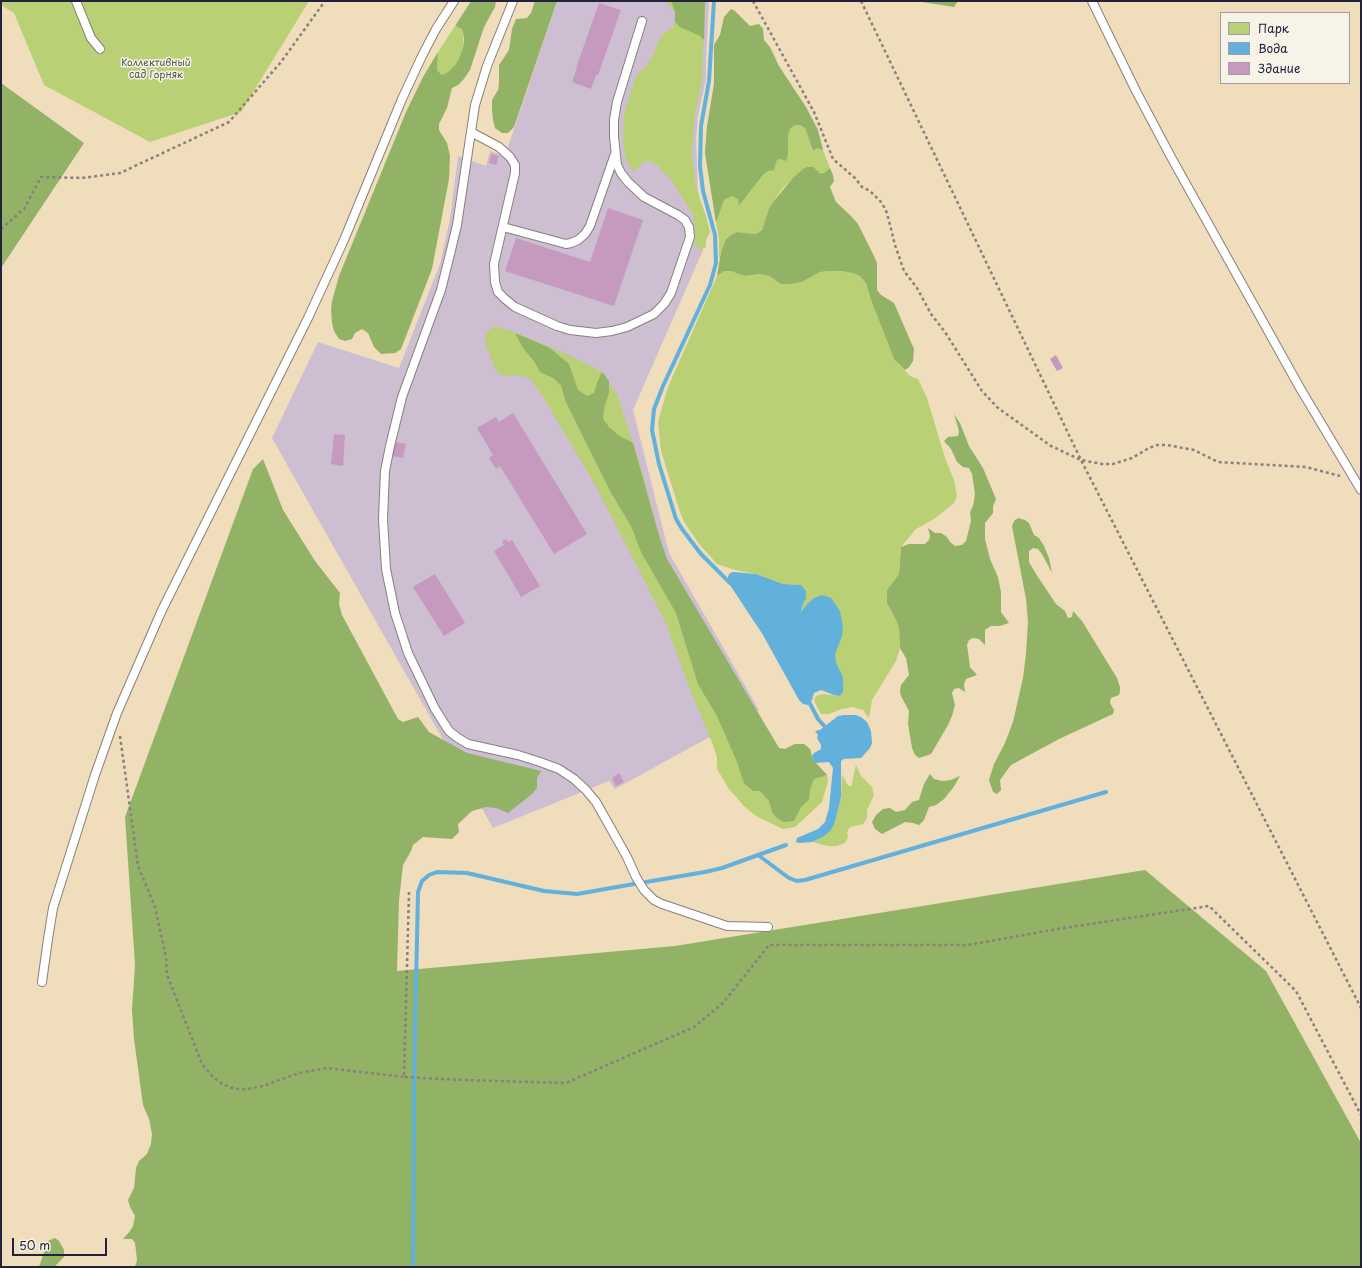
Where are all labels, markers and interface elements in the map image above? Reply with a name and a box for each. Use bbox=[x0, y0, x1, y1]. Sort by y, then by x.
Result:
legend bbox=[1220, 12, 1350, 84]
text: Парк bbox=[1258, 19, 1289, 37]
text: Вода bbox=[1258, 39, 1288, 57]
park label: Коллективный сад Горняк bbox=[121, 57, 191, 80]
text: Здание bbox=[1258, 59, 1300, 77]
scale bar bbox=[14, 1230, 109, 1256]
text: 50 m bbox=[19, 1236, 50, 1254]

